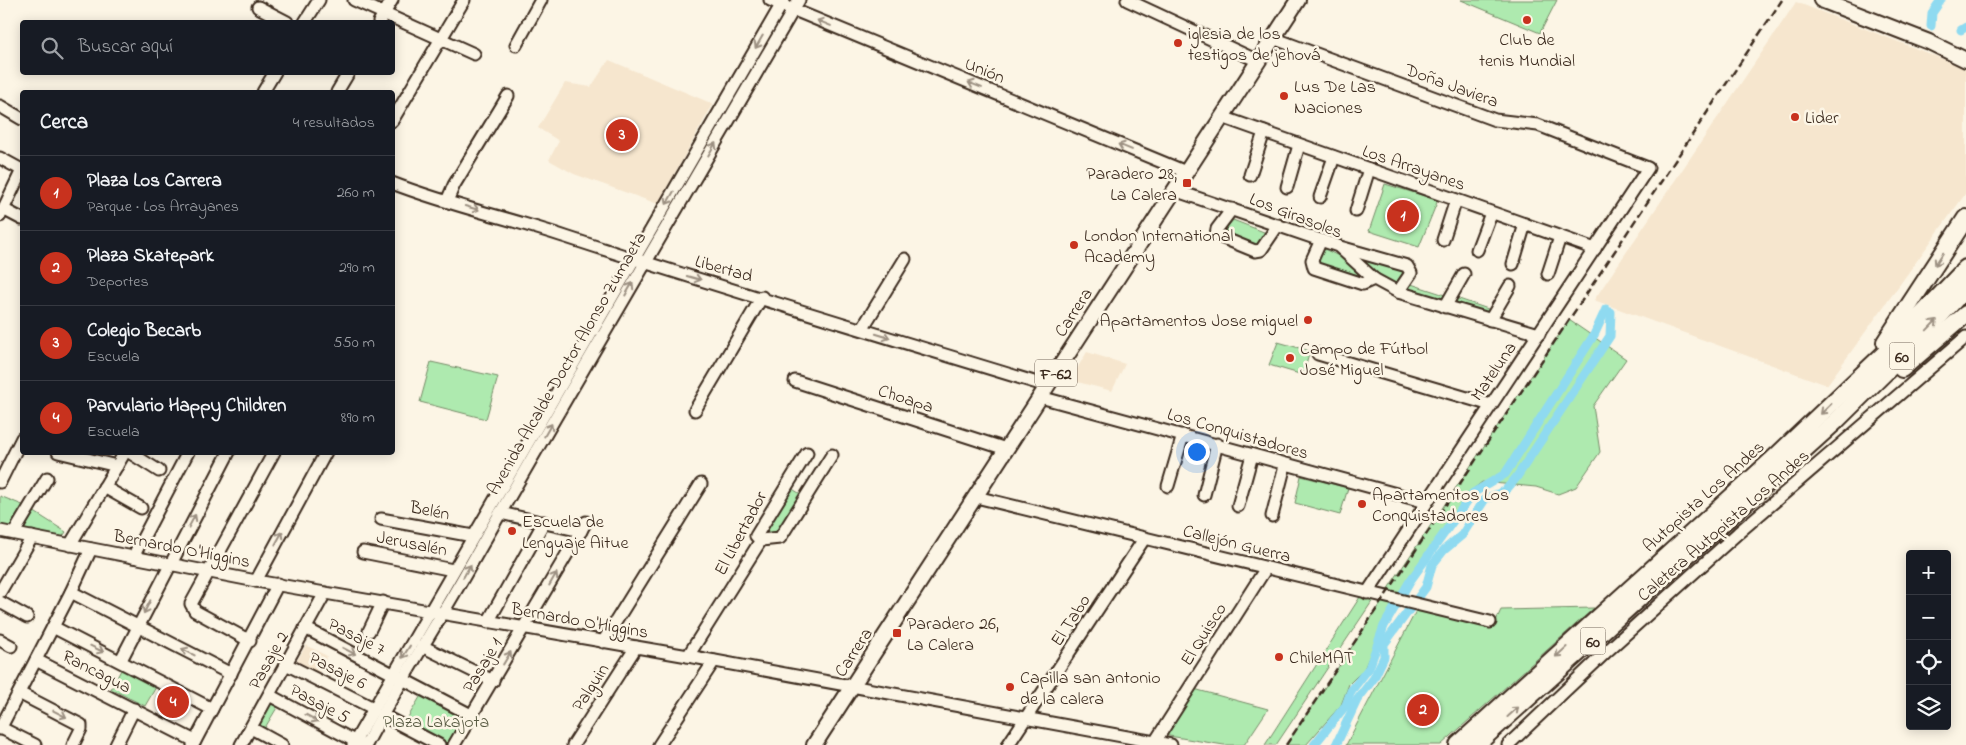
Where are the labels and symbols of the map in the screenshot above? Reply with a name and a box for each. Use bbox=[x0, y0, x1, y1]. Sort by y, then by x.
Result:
marker: Club de tenis Mundial bbox=[1521, 14, 1533, 26]
one-way arrow bbox=[817, 17, 832, 27]
place label: iglesia de los testigos de jehová bbox=[1188, 22, 1320, 70]
place label: Club de tenis Mundial bbox=[1479, 28, 1575, 75]
one-way arrow bbox=[754, 35, 764, 49]
marker: iglesia de los testigos de jehová bbox=[1172, 37, 1184, 49]
street label: Unión bbox=[960, 52, 1009, 92]
street label: Doña Javiera bbox=[1400, 58, 1502, 116]
place label: Lus De Las Naciones bbox=[1294, 75, 1376, 122]
one-way arrow bbox=[967, 80, 983, 89]
marker: Lus De Las Naciones bbox=[1278, 90, 1290, 102]
place label: Lider bbox=[1805, 106, 1839, 132]
marker: Lider bbox=[1789, 111, 1801, 123]
pin: 3 bbox=[606, 116, 638, 154]
street label: Los Arrayanes bbox=[1358, 139, 1468, 199]
one-way arrow bbox=[1118, 142, 1133, 151]
one-way arrow bbox=[707, 143, 717, 157]
place label: Paradero 28, La Calera bbox=[1086, 162, 1177, 209]
marker: Paradero 28, La Calera bbox=[1181, 177, 1193, 189]
street label: Los Girasoles bbox=[1245, 187, 1346, 247]
one-way arrow bbox=[664, 191, 674, 205]
pin: 1 bbox=[1387, 197, 1419, 235]
one-way arrow bbox=[464, 204, 480, 214]
place label: London International Academy bbox=[1084, 224, 1233, 271]
street label: Avenida Alcalde Doctor Alonso Zumaeta bbox=[481, 228, 654, 500]
marker: London International Academy bbox=[1068, 239, 1080, 251]
street label: Libertad bbox=[692, 249, 755, 291]
one-way arrow bbox=[1934, 252, 1944, 266]
one-way arrow bbox=[686, 273, 702, 283]
one-way arrow bbox=[625, 283, 635, 297]
street label: Carrera bbox=[1049, 283, 1100, 343]
place label: Apartamentos Jose miguel bbox=[1100, 309, 1298, 336]
marker: Apartamentos Jose miguel bbox=[1302, 314, 1314, 326]
one-way arrow bbox=[1926, 319, 1938, 332]
one-way arrow bbox=[874, 331, 890, 341]
place label: Campo de Fútbol José Miguel bbox=[1300, 337, 1428, 385]
street label: Mateluna bbox=[1465, 337, 1524, 407]
road number: 60 bbox=[1890, 342, 1914, 370]
marker: Campo de Fútbol José Miguel bbox=[1284, 352, 1296, 364]
road number: F-62 bbox=[1035, 359, 1077, 386]
street label: Choapa bbox=[874, 379, 937, 421]
street label: Los Conquistadores bbox=[1164, 402, 1311, 468]
one-way arrow bbox=[1819, 403, 1832, 415]
one-way arrow bbox=[543, 422, 553, 437]
street label: Autopista Los Andes bbox=[1638, 436, 1771, 559]
your location bbox=[1184, 439, 1210, 465]
street label: Caletera Autopista Los Andes bbox=[1632, 444, 1816, 609]
place label: Apartamentos Los Conquistadores bbox=[1372, 483, 1509, 530]
street label: El Libertador bbox=[709, 487, 775, 581]
street label: Belén bbox=[406, 495, 452, 529]
marker: Apartamentos Los Conquistadores bbox=[1356, 498, 1368, 510]
place label: Escuela de Lenguaje Aitue bbox=[522, 510, 629, 558]
one-way arrow bbox=[187, 513, 197, 528]
street label: Callejón Guerra bbox=[1180, 519, 1293, 571]
street label: Bernardo O'Higgins bbox=[110, 524, 252, 577]
street label: Jerusalén bbox=[374, 525, 449, 565]
marker: Escuela de Lenguaje Aitue bbox=[506, 525, 518, 537]
one-way arrow bbox=[275, 531, 285, 545]
one-way arrow bbox=[462, 563, 472, 578]
one-way arrow bbox=[549, 572, 559, 587]
street label: El Tabo bbox=[1045, 590, 1098, 652]
street label: Bernardo O'Higgins bbox=[508, 597, 650, 648]
street label: El Quisco bbox=[1175, 598, 1234, 672]
one-way arrow bbox=[142, 599, 151, 614]
street label: Pasaje 7 bbox=[323, 612, 390, 664]
place label: Paradero 26, La Calera bbox=[907, 612, 999, 659]
street label: Carrera bbox=[829, 623, 880, 683]
street label: Pasaje 2 bbox=[243, 627, 296, 695]
marker: Paradero 26, La Calera bbox=[891, 627, 903, 639]
road number: 60 bbox=[1580, 627, 1606, 654]
street label: Pasaje 1 bbox=[457, 633, 510, 698]
street label: Rancagua bbox=[57, 644, 135, 702]
one-way arrow bbox=[89, 644, 104, 654]
one-way arrow bbox=[400, 645, 410, 659]
street label: Pasaje 6 bbox=[304, 646, 371, 697]
one-way arrow bbox=[341, 646, 356, 656]
place label: ChileMAT bbox=[1289, 646, 1354, 672]
one-way arrow bbox=[1554, 646, 1567, 658]
one-way arrow bbox=[180, 647, 195, 657]
marker: ChileMAT bbox=[1273, 651, 1285, 663]
one-way arrow bbox=[502, 652, 512, 666]
street label: Palguin bbox=[566, 659, 618, 718]
place label: Capilla san antonio de la calera bbox=[1020, 666, 1161, 713]
street label: Pasaje 5 bbox=[285, 678, 354, 731]
marker: Capilla san antonio de la calera bbox=[1004, 681, 1016, 693]
pin: 4 bbox=[157, 683, 189, 721]
pin: 2 bbox=[1407, 691, 1439, 729]
one-way arrow bbox=[1506, 707, 1519, 718]
one-way arrow bbox=[52, 710, 67, 719]
park label: Plaza Lakajota bbox=[383, 710, 489, 736]
one-way arrow bbox=[304, 713, 319, 723]

